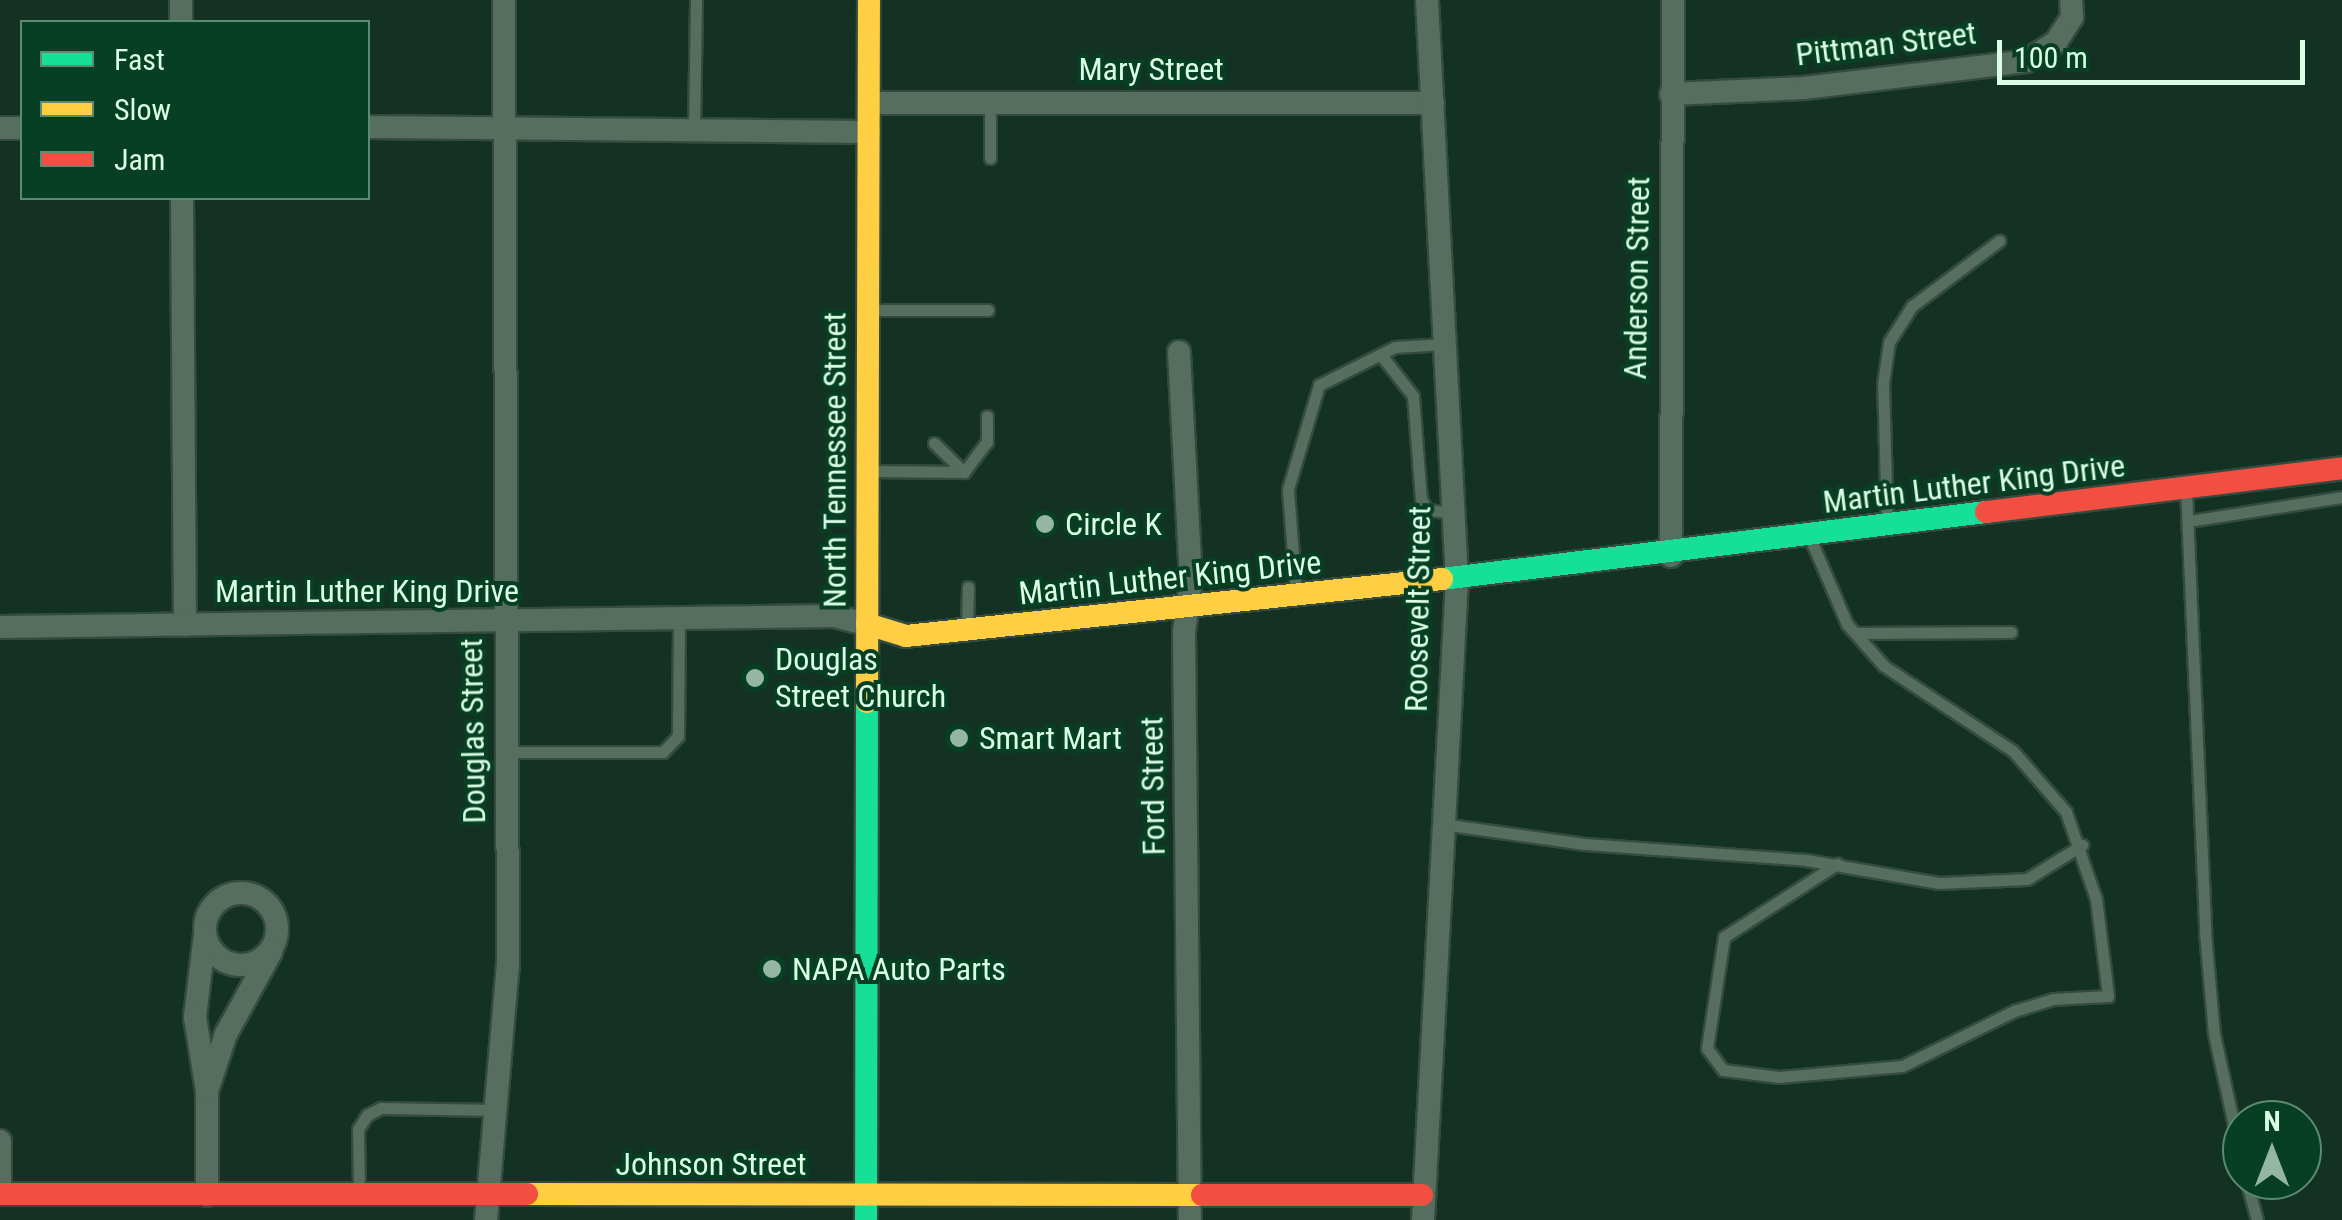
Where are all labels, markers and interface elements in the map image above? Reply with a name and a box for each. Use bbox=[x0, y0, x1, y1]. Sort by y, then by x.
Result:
street label: Pittman Street bbox=[1794, 14, 1978, 74]
legend bbox=[20, 20, 370, 200]
scale bar bbox=[2002, 20, 2310, 82]
text: 100 m bbox=[2014, 40, 2088, 75]
text: Fast bbox=[114, 42, 165, 77]
street label: Mary Street bbox=[1078, 50, 1224, 88]
text: Slow bbox=[114, 92, 171, 127]
text: Jam bbox=[114, 142, 165, 177]
street label: Anderson Street bbox=[1616, 176, 1658, 380]
street label: North Tennessee Street bbox=[816, 312, 854, 608]
street label: Martin Luther King Drive bbox=[1821, 446, 2127, 522]
place label: Circle K bbox=[1065, 505, 1162, 543]
street label: Roosevelt Street bbox=[1397, 506, 1439, 712]
marker: Circle K bbox=[1034, 513, 1056, 535]
street label: Martin Luther King Drive bbox=[1017, 543, 1323, 613]
street label: Martin Luther King Drive bbox=[215, 572, 519, 610]
street label: Douglas Street bbox=[452, 638, 494, 824]
place label: Douglas Street Church bbox=[775, 641, 946, 716]
marker: Douglas Street Church bbox=[744, 667, 766, 689]
street label: Ford Street bbox=[1133, 716, 1173, 856]
place label: Smart Mart bbox=[979, 719, 1122, 757]
marker: Smart Mart bbox=[948, 727, 970, 749]
place label: NAPA Auto Parts bbox=[792, 950, 1006, 988]
marker: NAPA Auto Parts bbox=[761, 958, 783, 980]
north arrow bbox=[2222, 1100, 2322, 1200]
text: N bbox=[2263, 1105, 2281, 1138]
street label: Johnson Street bbox=[616, 1145, 806, 1183]

